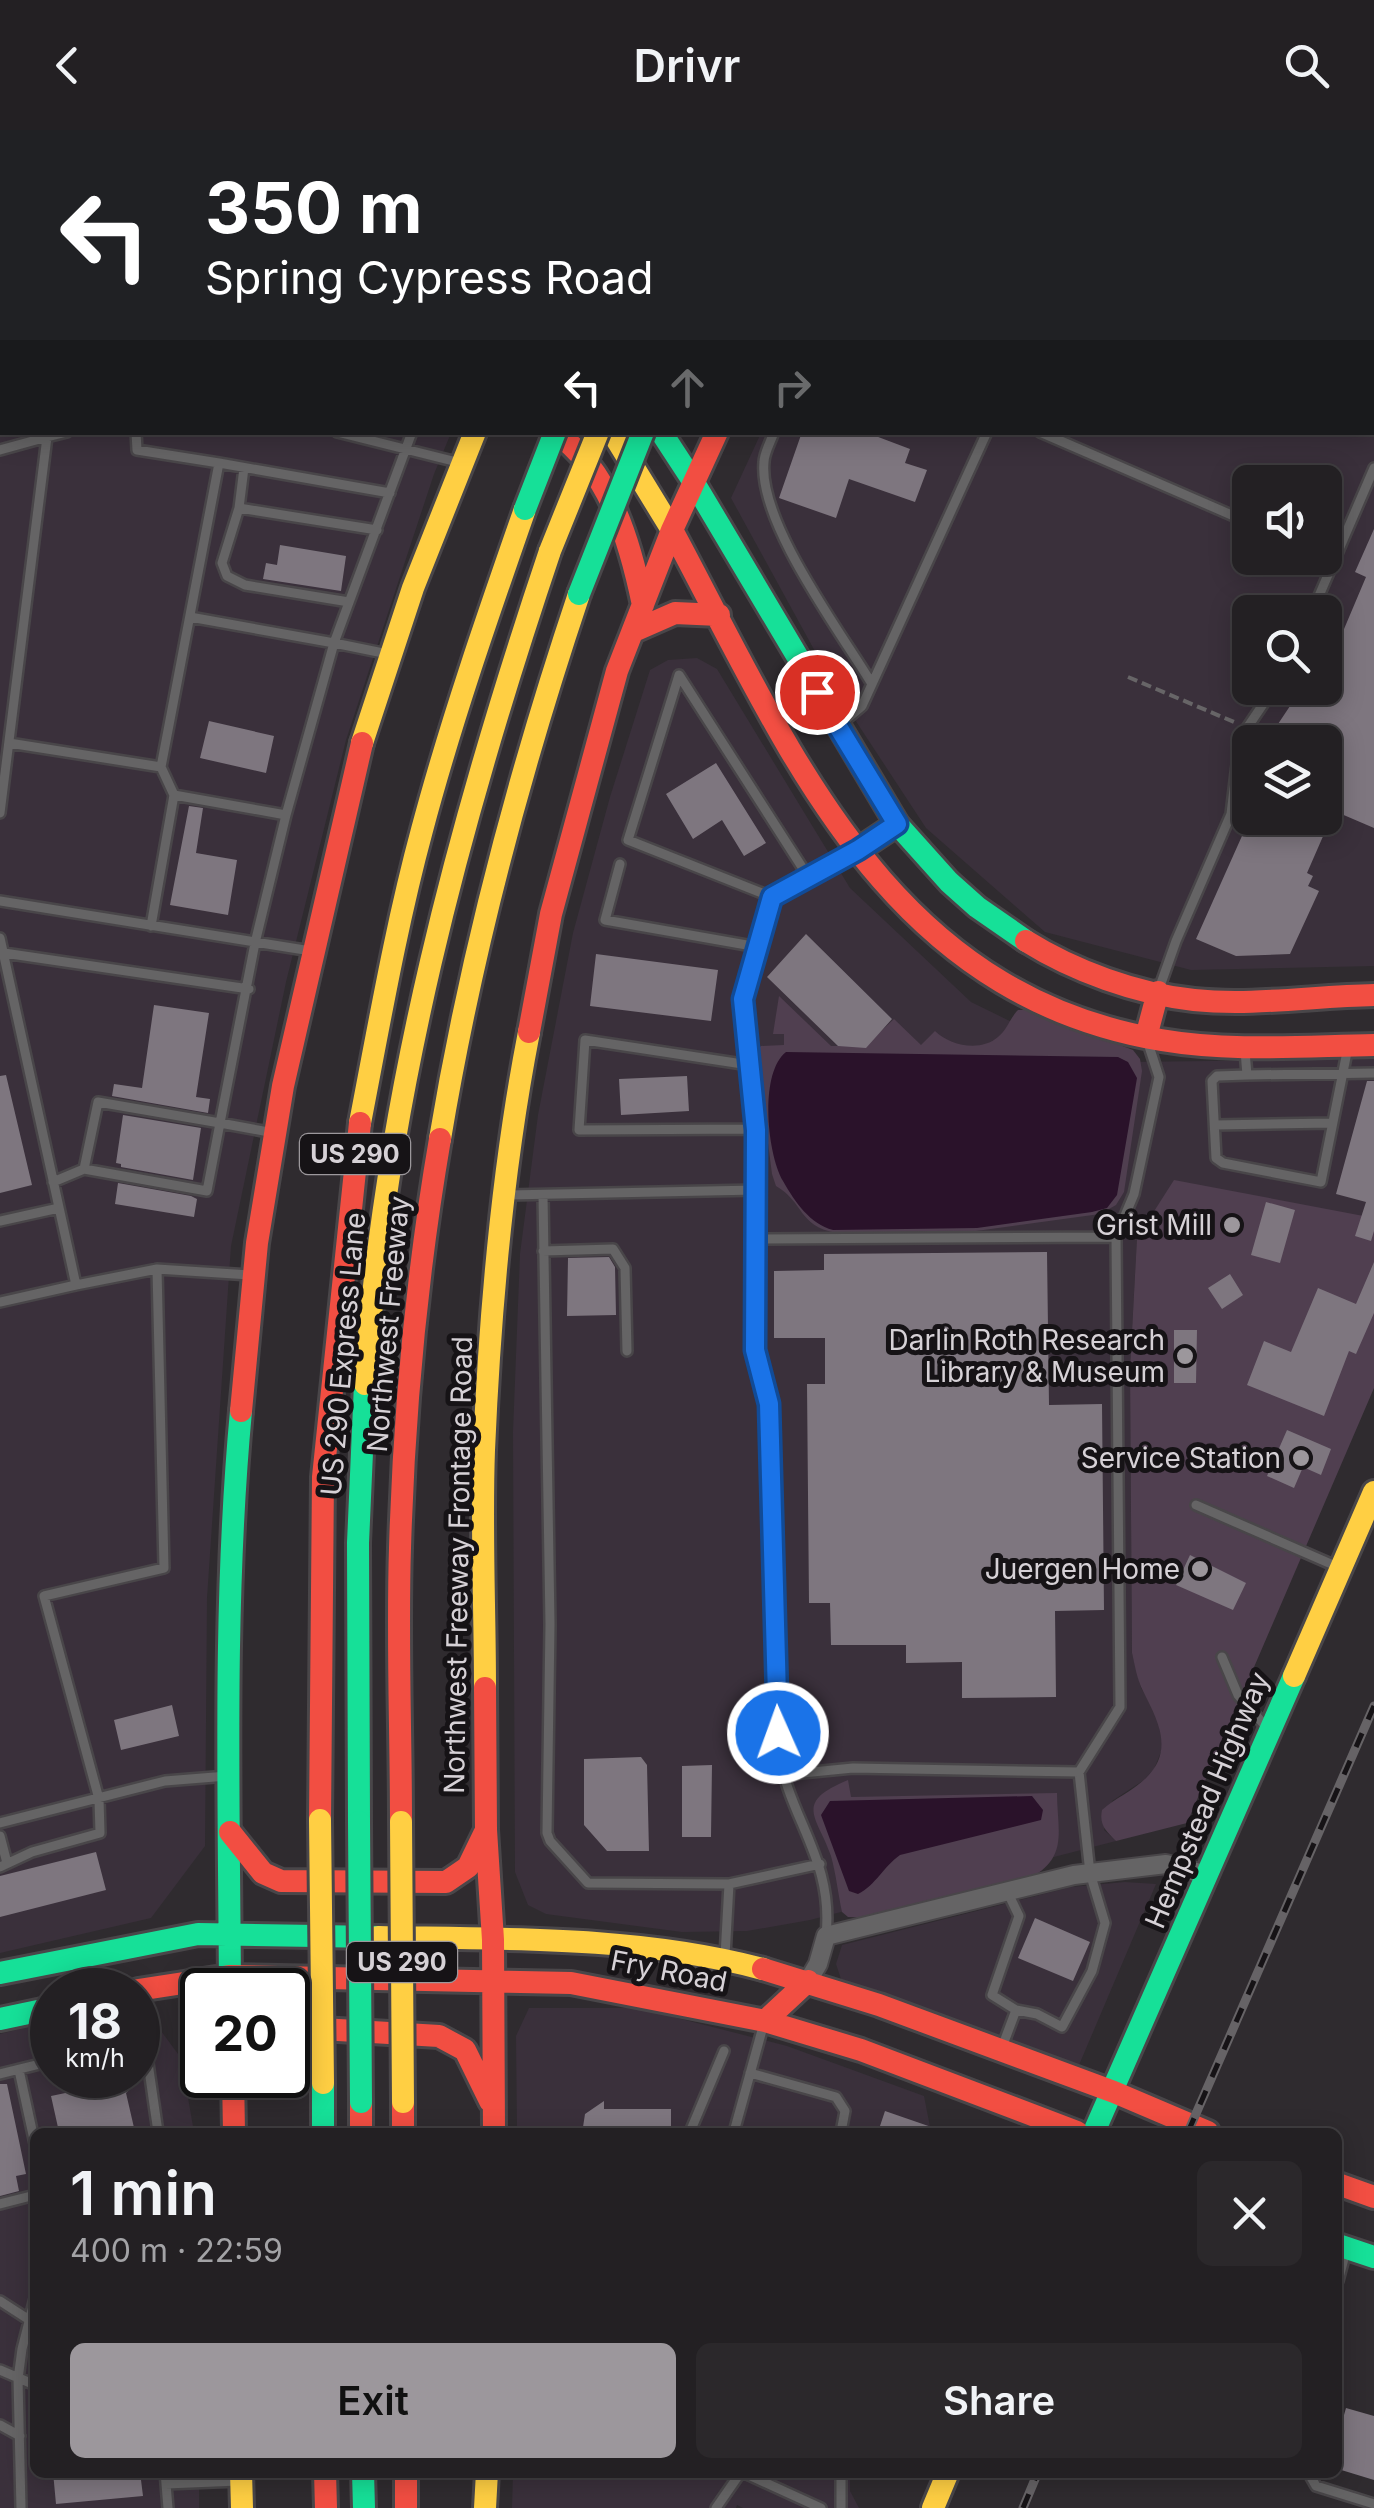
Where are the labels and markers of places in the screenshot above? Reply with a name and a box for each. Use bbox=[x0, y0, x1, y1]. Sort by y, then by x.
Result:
pin bbox=[775, 650, 860, 735]
place label: Grist Mill bbox=[1096, 1208, 1212, 1242]
marker: Grist Mill bbox=[1221, 1214, 1243, 1236]
place label: Darlin Roth Research Library & Museum bbox=[888, 1323, 1165, 1389]
marker: Darlin Roth Research Library & Museum bbox=[1174, 1345, 1196, 1367]
place label: Service Station bbox=[1081, 1441, 1281, 1475]
marker: Service Station bbox=[1290, 1447, 1312, 1469]
place label: Juergen Home bbox=[985, 1552, 1180, 1586]
marker: Juergen Home bbox=[1189, 1558, 1211, 1580]

